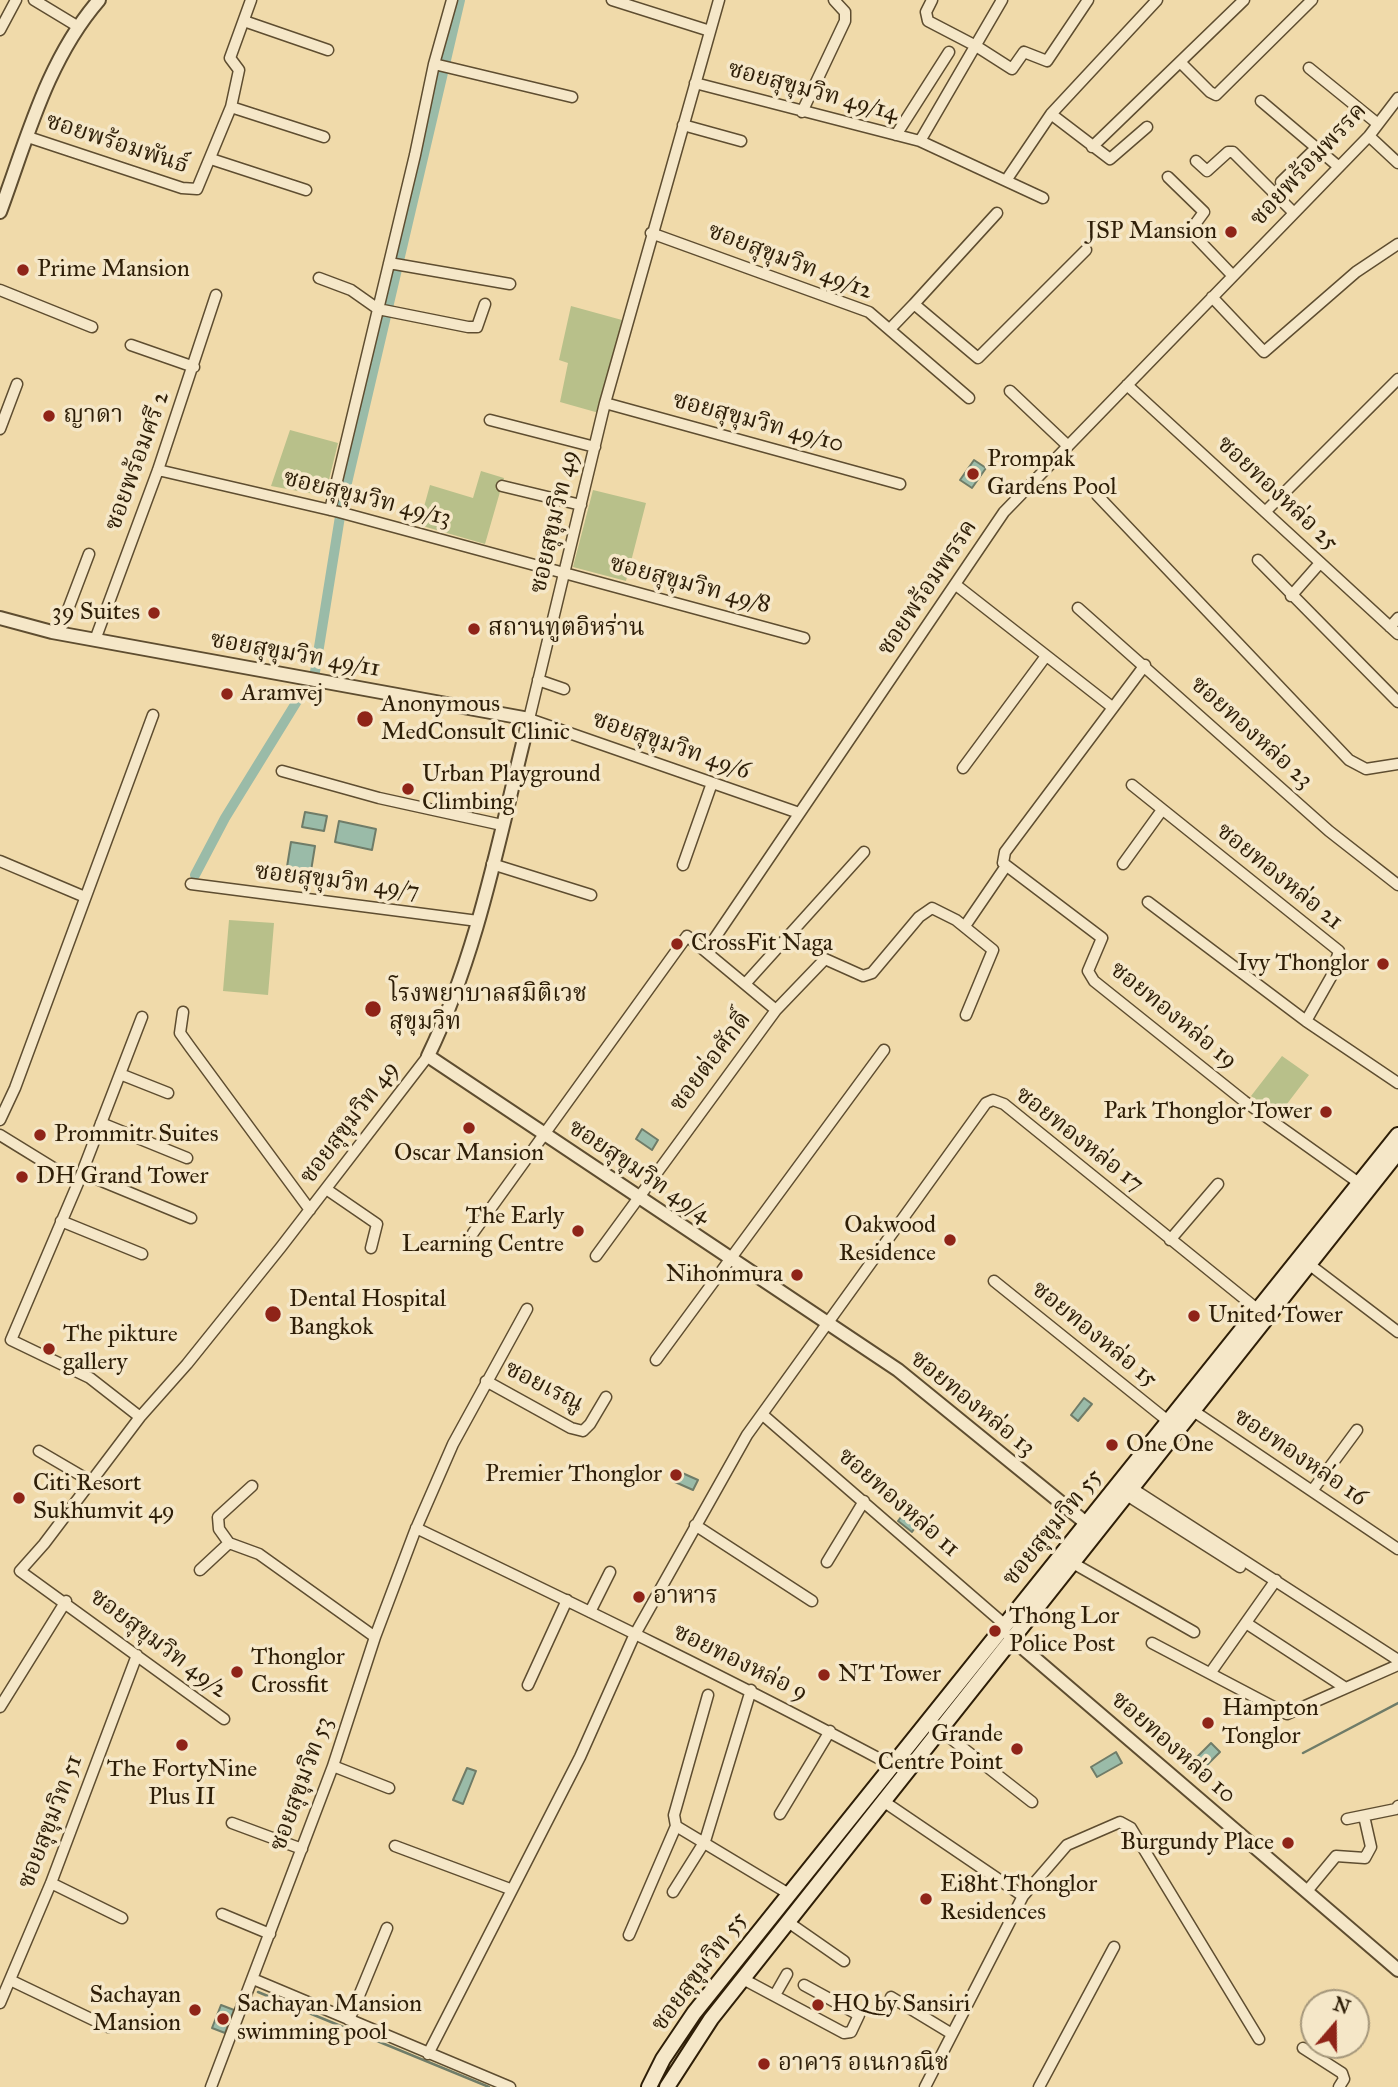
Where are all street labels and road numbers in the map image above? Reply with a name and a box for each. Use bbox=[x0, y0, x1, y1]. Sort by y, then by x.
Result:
street label: ซอยสุขุมวิท 49/14 bbox=[724, 55, 902, 129]
street label: ซอยพร้อมพรรค bbox=[1245, 97, 1373, 233]
street label: ซอยพร้อมพันธ์ bbox=[42, 107, 192, 181]
street label: ซอยสุขุมวิท 49/12 bbox=[704, 217, 876, 307]
street label: ซอยสุขุมวิท 49/10 bbox=[669, 386, 847, 460]
street label: ซอยพร้อมศรี 2 bbox=[99, 387, 177, 535]
street label: ซอยทองหล่อ 25 bbox=[1210, 430, 1344, 558]
street label: ซอยสุขุมวิท 49 bbox=[525, 447, 585, 597]
street label: ซอยสุขุมวิท 49/13 bbox=[280, 464, 454, 534]
street label: ซอยพร้อมพรรค bbox=[872, 514, 984, 662]
street label: ซอยสุขุมวิท 49/8 bbox=[606, 550, 774, 620]
street label: ซอยสุขุมวิท 49/11 bbox=[208, 626, 382, 684]
street label: ซอยทองหล่อ 23 bbox=[1184, 671, 1318, 795]
street label: ซอยสุขุมวิท 49/6 bbox=[588, 706, 754, 786]
street label: ซอยทองหล่อ 21 bbox=[1210, 817, 1348, 937]
street label: ซอยสุขุมวิท 49/7 bbox=[253, 858, 421, 906]
street label: ซอยทองหล่อ 19 bbox=[1104, 956, 1242, 1076]
street label: ซอยต่อศักดิ์ bbox=[664, 1006, 758, 1118]
street label: ซอยสุขุมวิท 49 bbox=[294, 1056, 406, 1190]
street label: ซอยทองหล่อ 17 bbox=[1009, 1081, 1149, 1199]
street label: ซอยสุขุมวิท 49/4 bbox=[562, 1114, 716, 1230]
street label: ซอยทองหล่อ 15 bbox=[1025, 1276, 1163, 1394]
street label: ซอยทองหล่อ 13 bbox=[904, 1345, 1040, 1463]
street label: ซอยเรณู bbox=[500, 1355, 588, 1419]
street label: ซอยทองหล่อ 16 bbox=[1228, 1403, 1372, 1513]
street label: ซอยทองหล่อ 11 bbox=[831, 1442, 965, 1564]
street label: ซอยสุขุมวิท 55 bbox=[997, 1464, 1109, 1592]
street label: ซอยสุขุมวิท 49/2 bbox=[84, 1583, 232, 1705]
street label: ซอยทองหล่อ 9 bbox=[668, 1618, 812, 1708]
street label: ซอยทองหล่อ 10 bbox=[1105, 1686, 1241, 1810]
street label: ซอยสุขุมวิท 53 bbox=[264, 1713, 340, 1855]
street label: ซอยสุขุมวิท 51 bbox=[12, 1751, 90, 1893]
street label: ซอยสุขุมวิท 55 bbox=[646, 1906, 754, 2038]

